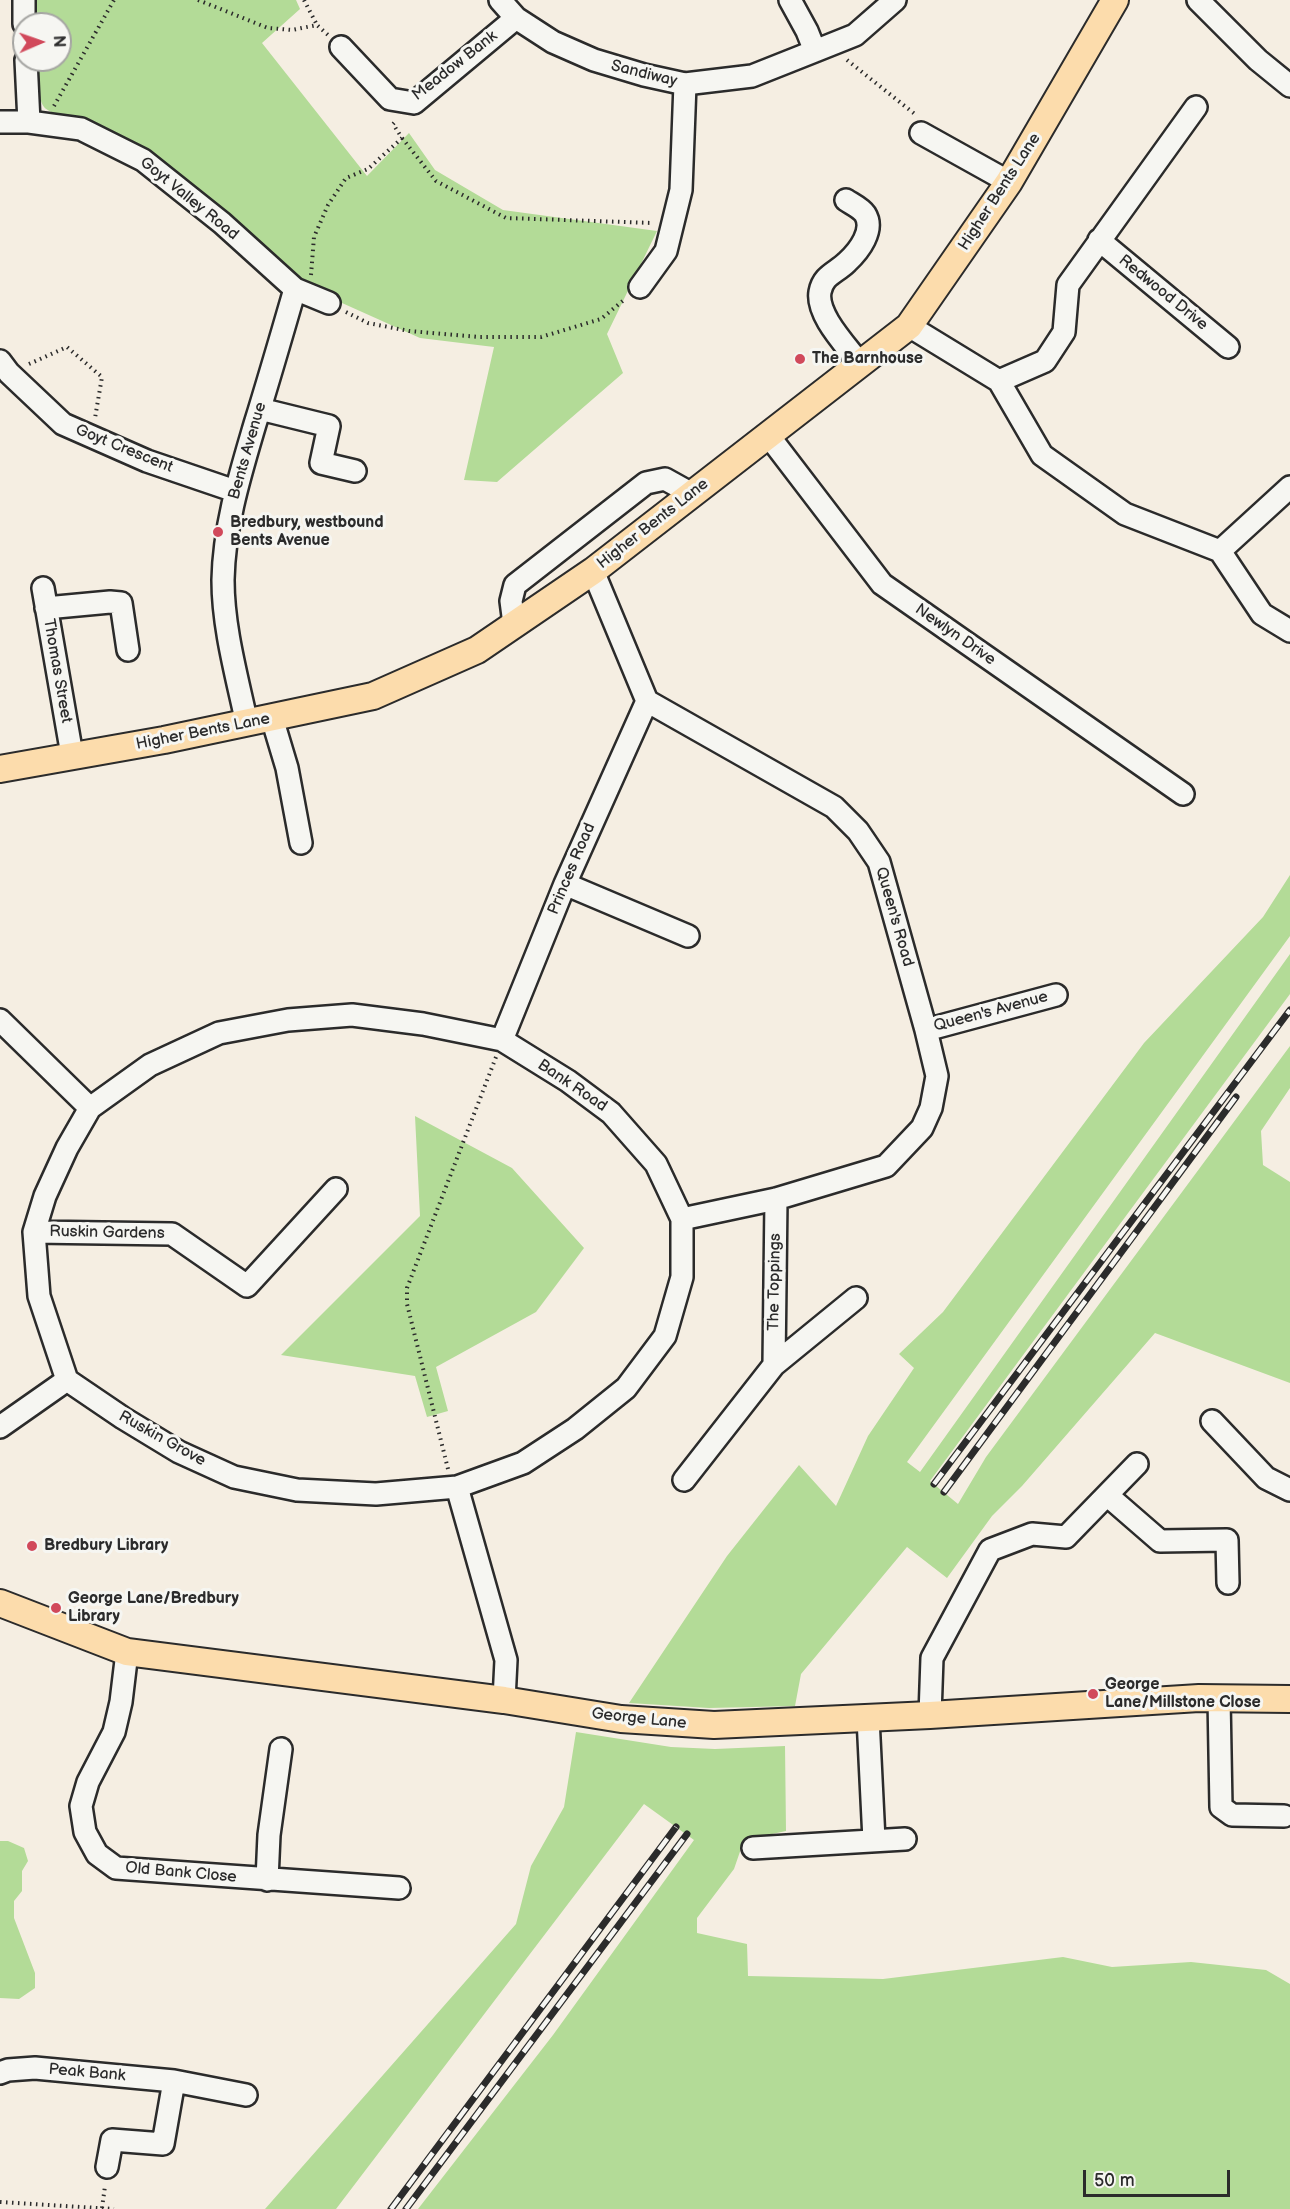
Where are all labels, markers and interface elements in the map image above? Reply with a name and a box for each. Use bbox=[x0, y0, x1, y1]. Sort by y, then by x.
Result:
north arrow bbox=[12, 12, 72, 72]
street label: Meadow Bank bbox=[409, 27, 501, 105]
text: N bbox=[49, 35, 68, 48]
street label: Sandiway bbox=[609, 57, 679, 91]
street label: Higher Bents Lane bbox=[955, 130, 1045, 254]
street label: Goyt Valley Road bbox=[136, 153, 242, 245]
street label: Redwood Drive bbox=[1114, 251, 1212, 335]
place label: The Barnhouse bbox=[812, 349, 923, 369]
marker: The Barnhouse bbox=[793, 352, 807, 366]
street label: Bents Avenue bbox=[225, 400, 271, 502]
street label: Goyt Crescent bbox=[72, 421, 176, 477]
street label: Higher Bents Lane bbox=[594, 475, 712, 573]
place label: Bredbury, westbound Bents Avenue bbox=[230, 513, 384, 551]
marker: Bredbury, westbound Bents Avenue bbox=[211, 525, 225, 539]
street label: Newlyn Drive bbox=[911, 600, 999, 670]
street label: Thomas Street bbox=[38, 617, 76, 725]
street label: Higher Bents Lane bbox=[134, 710, 272, 754]
street label: Princes Road bbox=[544, 820, 600, 918]
street label: Queen's Road bbox=[871, 865, 917, 969]
street label: Queen's Avenue bbox=[932, 988, 1050, 1036]
street label: Bank Road bbox=[534, 1056, 610, 1116]
street label: Ruskin Gardens bbox=[49, 1222, 165, 1244]
street label: The Toppings bbox=[765, 1233, 785, 1331]
street label: Ruskin Grove bbox=[115, 1407, 209, 1471]
place label: Bredbury Library bbox=[44, 1536, 168, 1556]
marker: Bredbury Library bbox=[25, 1539, 39, 1553]
place label: George Lane/Bredbury Library bbox=[68, 1589, 239, 1627]
marker: George Lane/Bredbury Library bbox=[49, 1601, 63, 1615]
place label: George Lane/Millstone Close bbox=[1105, 1675, 1261, 1713]
marker: George Lane/Millstone Close bbox=[1086, 1687, 1100, 1701]
street label: George Lane bbox=[591, 1704, 687, 1734]
street label: Old Bank Close bbox=[125, 1859, 237, 1887]
street label: Peak Bank bbox=[48, 2060, 126, 2086]
scale bar bbox=[1086, 2158, 1233, 2196]
text: 50 m bbox=[1094, 2170, 1135, 2191]

